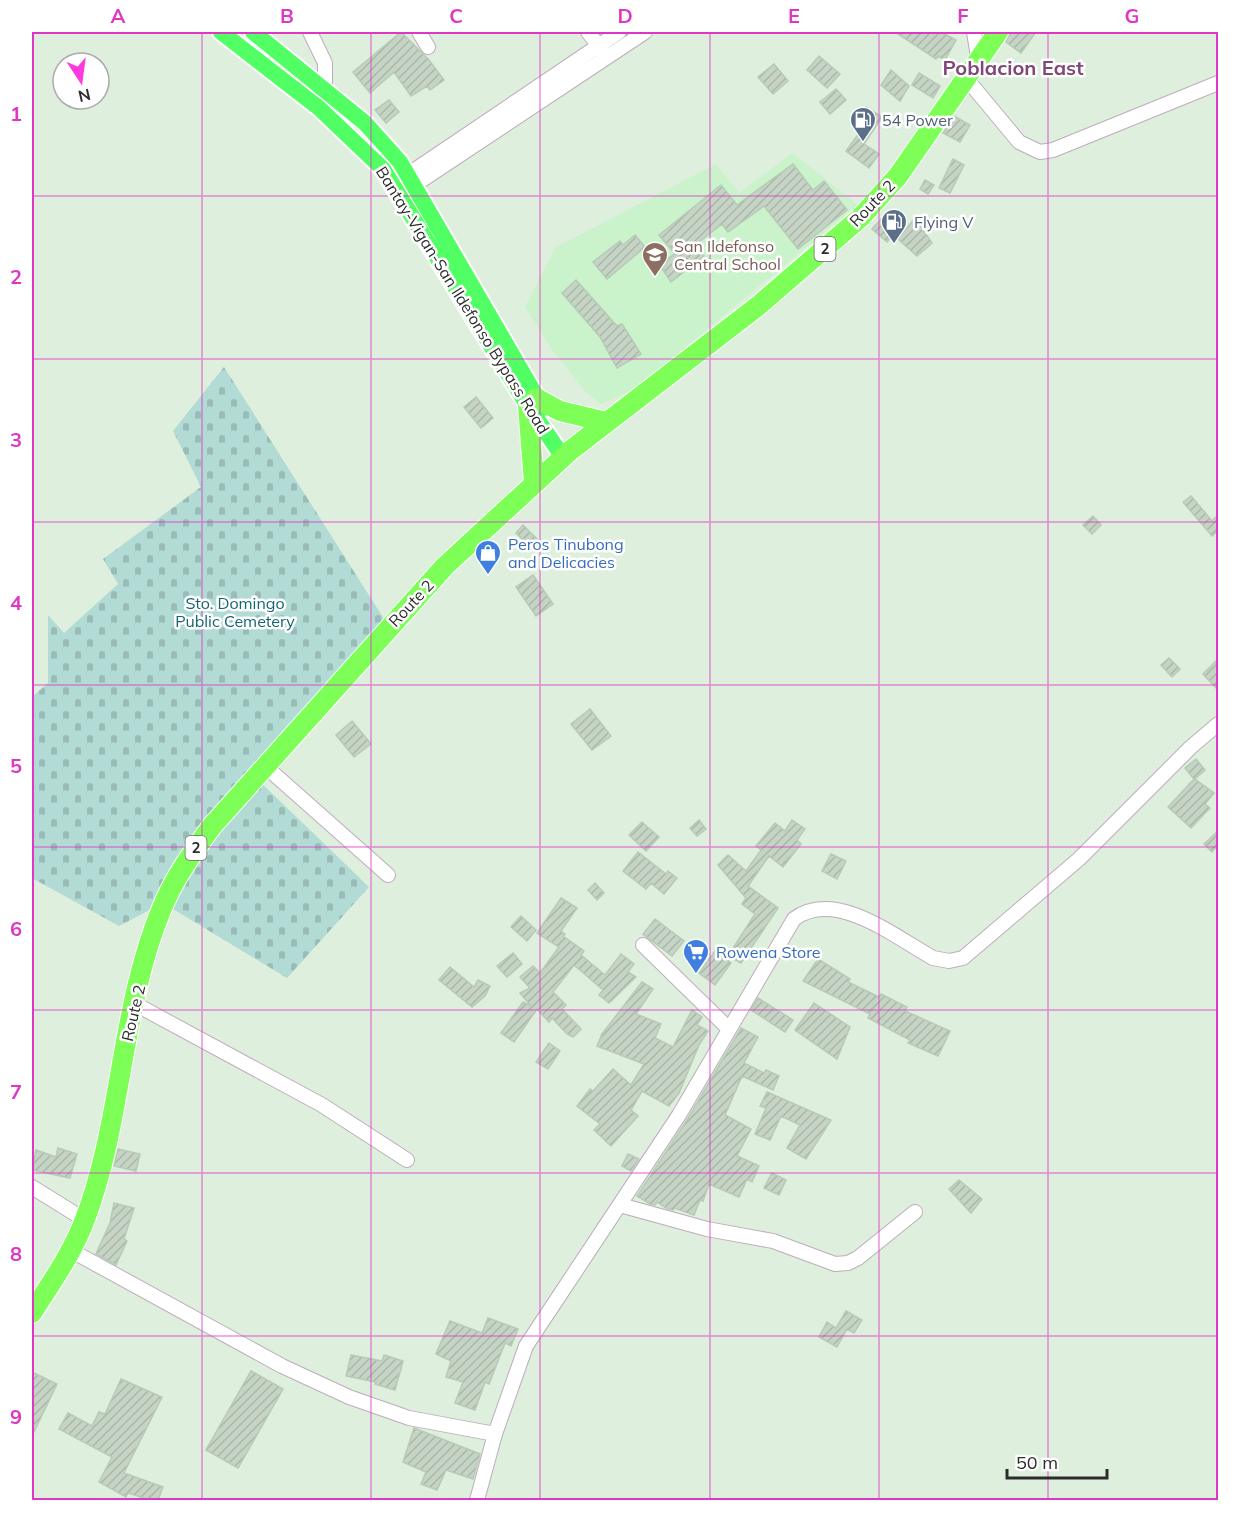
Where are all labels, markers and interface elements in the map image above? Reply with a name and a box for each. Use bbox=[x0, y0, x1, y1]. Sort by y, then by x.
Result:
text: A bbox=[111, 3, 126, 28]
text: B bbox=[280, 3, 294, 28]
text: C bbox=[449, 3, 463, 28]
text: D bbox=[617, 3, 633, 28]
text: E bbox=[788, 3, 800, 28]
text: F bbox=[957, 3, 969, 28]
text: G bbox=[1125, 3, 1139, 28]
north arrow bbox=[51, 51, 111, 111]
district label: Poblacion East bbox=[942, 55, 1084, 80]
text: N bbox=[76, 85, 93, 107]
text: 1 bbox=[10, 101, 22, 126]
fuel station icon: 54 Power bbox=[848, 105, 878, 143]
place label: 54 Power bbox=[882, 110, 953, 130]
street label: Bantay-Vigan-San Ildefonso Bypass Road bbox=[372, 163, 554, 437]
street label: Route 2 bbox=[845, 175, 899, 231]
fuel station icon: Flying V bbox=[879, 207, 909, 245]
place label: Flying V bbox=[914, 212, 974, 232]
place label: San Ildefonso Central School bbox=[674, 236, 781, 274]
road number: 2 bbox=[814, 237, 836, 261]
school or university icon: San Ildefonso Central School bbox=[640, 240, 670, 278]
text: 2 bbox=[10, 264, 22, 289]
text: 3 bbox=[10, 427, 22, 452]
place label: Peros Tinubong and Delicacies bbox=[508, 534, 624, 572]
shop icon: Peros Tinubong and Delicacies bbox=[473, 538, 503, 576]
street label: Route 2 bbox=[384, 575, 438, 631]
text: 4 bbox=[10, 590, 22, 615]
park label: Sto. Domingo Public Cemetery bbox=[175, 593, 295, 631]
text: 5 bbox=[10, 753, 22, 778]
road number: 2 bbox=[186, 836, 206, 860]
text: 6 bbox=[10, 916, 22, 941]
supermarket icon: Rowena Store bbox=[681, 937, 711, 975]
place label: Rowena Store bbox=[716, 942, 821, 962]
street label: Route 2 bbox=[117, 983, 149, 1043]
text: 7 bbox=[10, 1079, 22, 1104]
text: 8 bbox=[10, 1241, 22, 1266]
text: 9 bbox=[10, 1404, 22, 1429]
scale bar bbox=[1007, 1442, 1108, 1480]
text: 50 m bbox=[1016, 1451, 1058, 1474]

